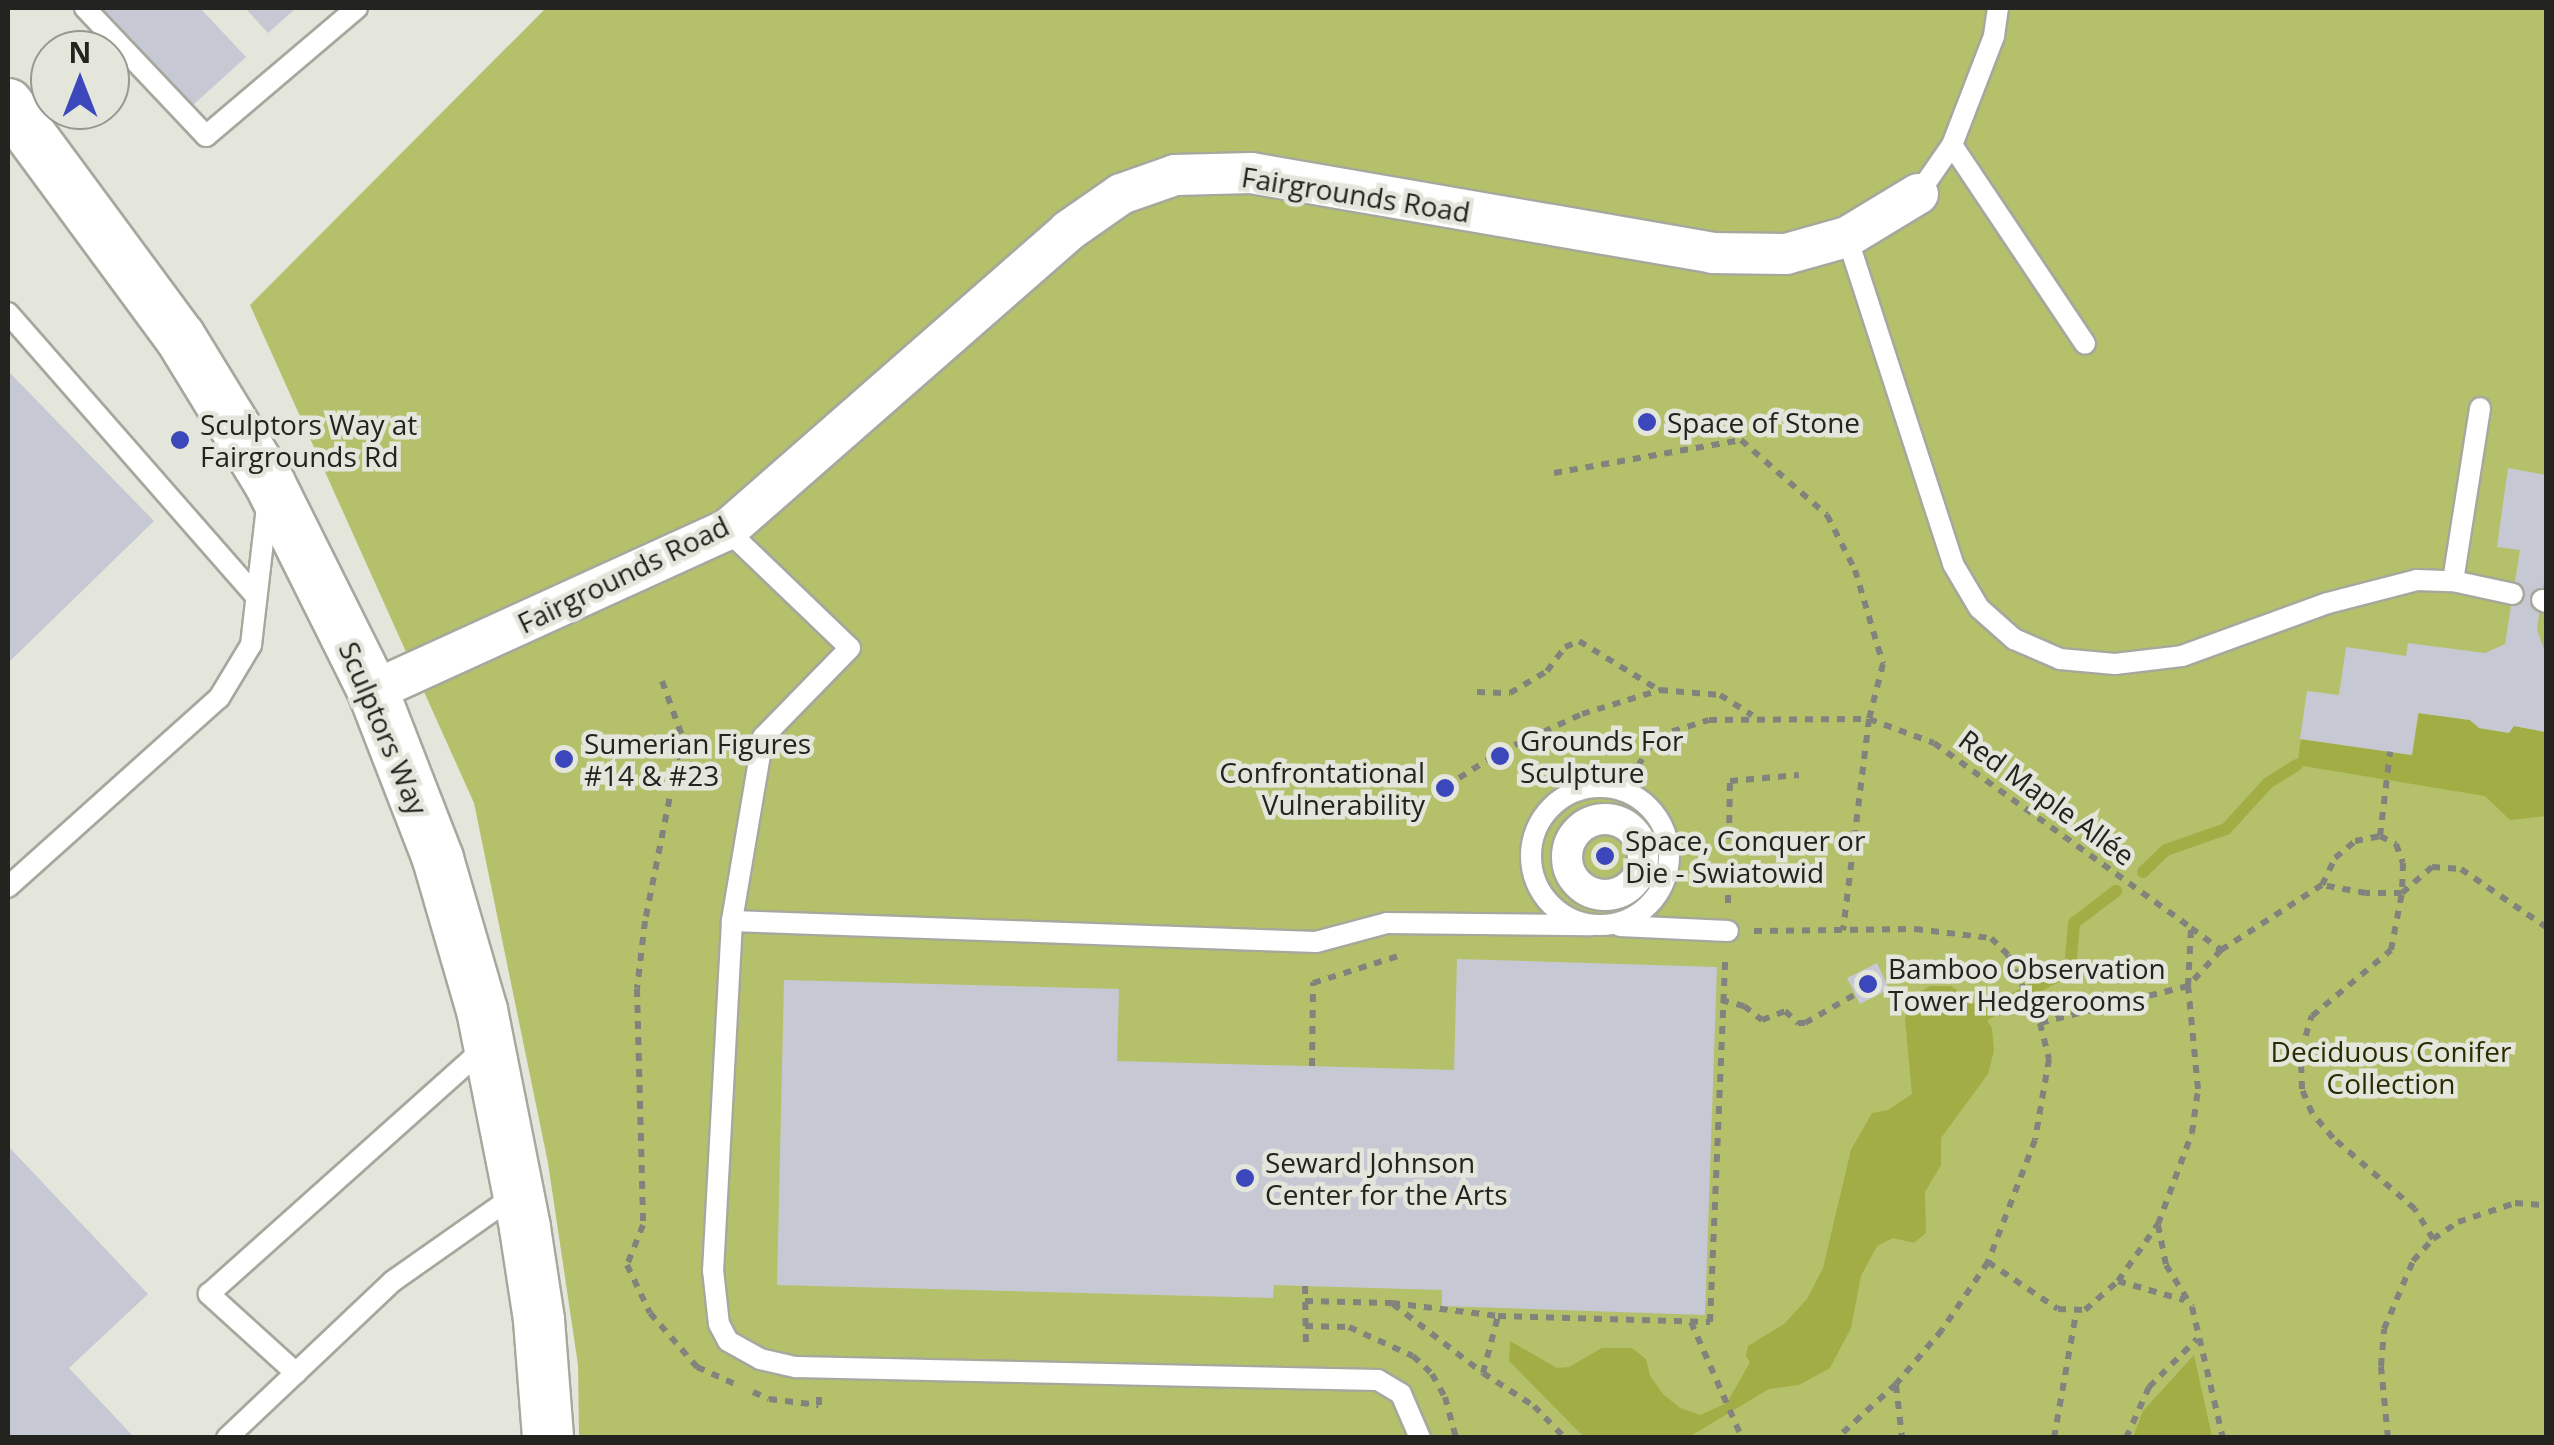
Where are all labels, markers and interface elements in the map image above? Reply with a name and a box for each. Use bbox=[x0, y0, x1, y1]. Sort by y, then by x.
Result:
north arrow bbox=[30, 30, 130, 130]
text: N bbox=[69, 33, 91, 71]
street label: Fairgrounds Road bbox=[1239, 159, 1473, 229]
place label: Space of Stone bbox=[1667, 405, 1860, 439]
place label: Sculptors Way at Fairgrounds Rd bbox=[200, 407, 417, 473]
marker: Space of Stone bbox=[1636, 411, 1658, 433]
marker: Sculptors Way at Fairgrounds Rd bbox=[169, 429, 191, 451]
street label: Fairgrounds Road bbox=[512, 508, 734, 640]
street label: Sculptors Way bbox=[332, 637, 436, 819]
street label: Red Maple Allée bbox=[1953, 722, 2141, 872]
place label: Grounds For Sculpture bbox=[1520, 723, 1683, 789]
place label: Sumerian Figures #14 & #23 bbox=[584, 726, 811, 792]
marker: Grounds For Sculpture bbox=[1489, 745, 1511, 767]
marker: Sumerian Figures #14 & #23 bbox=[553, 748, 575, 770]
place label: Confrontational Vulnerability bbox=[1219, 755, 1425, 821]
marker: Confrontational Vulnerability bbox=[1434, 777, 1456, 799]
place label: Space, Conquer or Die - Swiatowid bbox=[1625, 823, 1865, 889]
marker: Space, Conquer or Die - Swiatowid bbox=[1594, 845, 1616, 867]
place label: Bamboo Observation Tower Hedgerooms bbox=[1888, 951, 2166, 1017]
marker: Bamboo Observation Tower Hedgerooms bbox=[1857, 973, 1879, 995]
park label: Deciduous Conifer Collection bbox=[2271, 1034, 2511, 1100]
place label: Seward Johnson Center for the Arts bbox=[1265, 1145, 1508, 1211]
marker: Seward Johnson Center for the Arts bbox=[1234, 1167, 1256, 1189]

